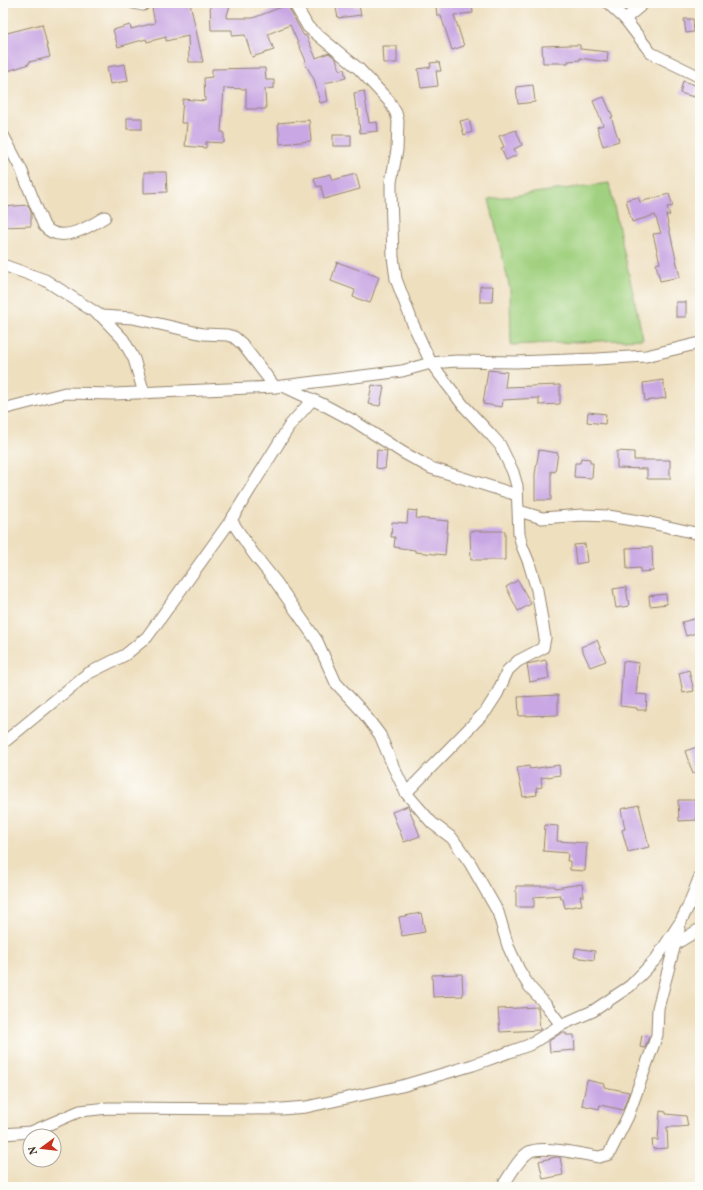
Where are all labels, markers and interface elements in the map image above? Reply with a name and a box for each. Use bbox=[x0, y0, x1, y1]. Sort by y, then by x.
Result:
north arrow bbox=[22, 1128, 62, 1168]
text: N bbox=[26, 1144, 42, 1156]

